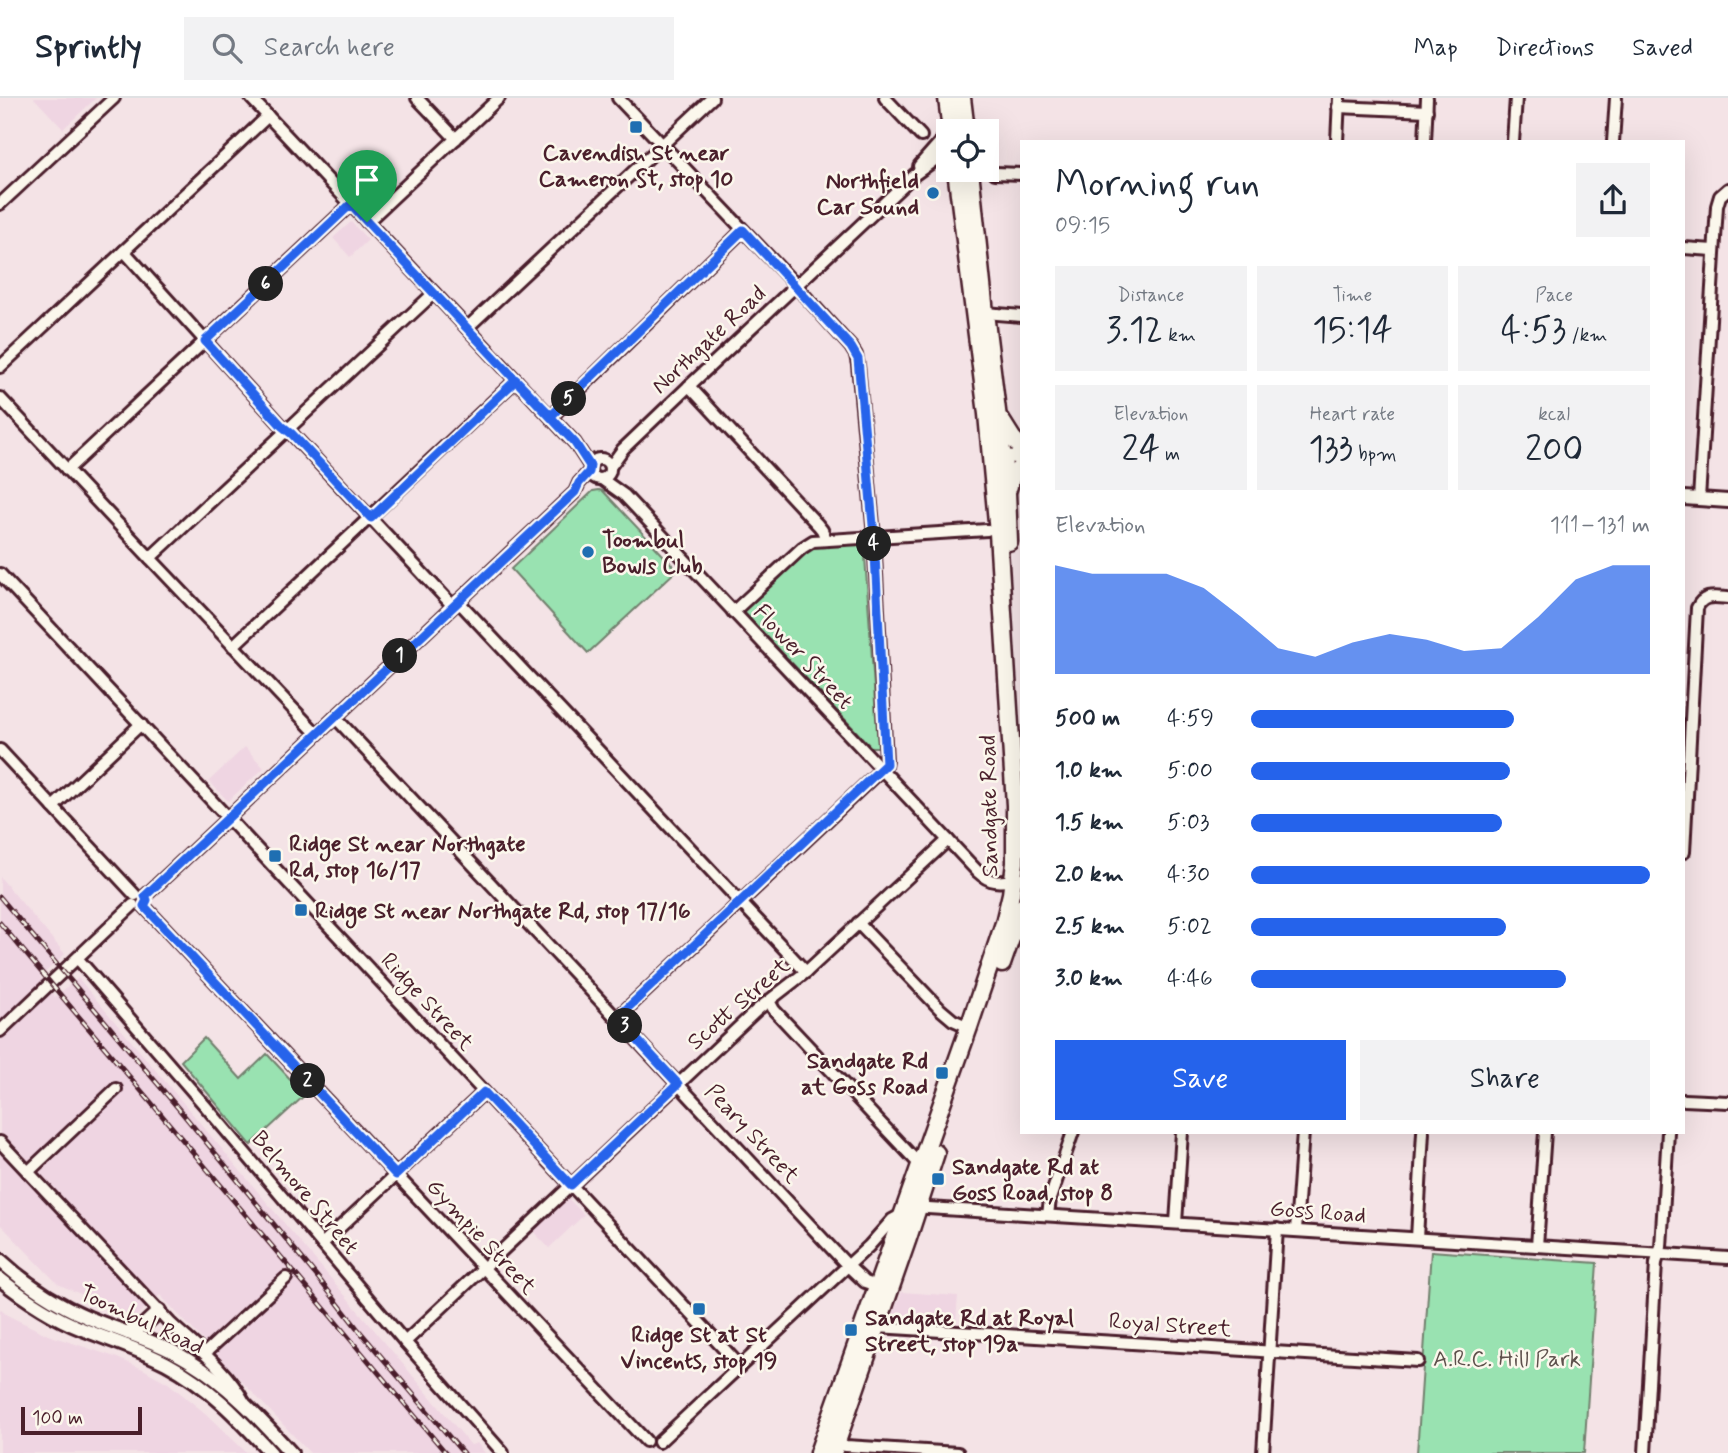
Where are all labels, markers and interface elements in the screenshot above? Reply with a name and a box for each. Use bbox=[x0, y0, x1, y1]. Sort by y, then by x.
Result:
search box bbox=[184, 17, 674, 80]
text: Sprintly bbox=[35, 26, 142, 70]
icon: search bbox=[208, 29, 246, 67]
text: Search here bbox=[264, 31, 395, 65]
text: Map bbox=[1414, 33, 1458, 64]
text: Directions bbox=[1496, 33, 1594, 64]
text: Saved bbox=[1632, 33, 1693, 64]
marker: Cavendish St near Cameron St, stop 10 bbox=[628, 119, 644, 135]
map controls bbox=[936, 119, 999, 182]
button: locate bbox=[936, 119, 999, 182]
place label: Cavendish St near Cameron St, stop 10 bbox=[539, 139, 733, 195]
pin bbox=[337, 150, 397, 222]
text: Morning run bbox=[1055, 160, 1260, 209]
icon: arrive bbox=[348, 161, 386, 199]
button: share bbox=[1576, 163, 1650, 237]
place label: Northfield Car Sound bbox=[817, 167, 919, 223]
marker: Northfield Car Sound bbox=[925, 185, 941, 201]
text: 09:15 bbox=[1055, 211, 1110, 241]
pin: 6 bbox=[248, 266, 284, 302]
text: 6 bbox=[261, 271, 270, 296]
street label: Northgate Road bbox=[646, 280, 773, 401]
text: Distance bbox=[1117, 283, 1184, 308]
text: Time bbox=[1333, 283, 1372, 308]
text: Pace bbox=[1535, 283, 1573, 308]
text: 3.12 bbox=[1106, 308, 1163, 354]
text: 15:14 bbox=[1312, 308, 1393, 354]
text: 4:53 bbox=[1501, 308, 1566, 354]
text: km bbox=[1163, 323, 1196, 348]
text: /km bbox=[1566, 323, 1608, 348]
pin: 5 bbox=[552, 382, 586, 416]
text: 5 bbox=[563, 386, 574, 411]
text: Elevation bbox=[1113, 402, 1188, 427]
text: Heart rate bbox=[1310, 402, 1395, 427]
text: kcal bbox=[1538, 402, 1570, 427]
text: 24 bbox=[1121, 427, 1160, 473]
text: 133 bbox=[1308, 427, 1353, 473]
text: 200 bbox=[1525, 427, 1583, 473]
text: m bbox=[1160, 442, 1180, 467]
text: bpm bbox=[1353, 442, 1397, 467]
text: Elevation bbox=[1055, 511, 1146, 541]
text: 111–131 m bbox=[1550, 511, 1650, 541]
place label: Toombul Bowls Club bbox=[602, 526, 703, 582]
pin: 4 bbox=[856, 526, 892, 562]
text: 4 bbox=[868, 531, 879, 556]
marker: Toombul Bowls Club bbox=[580, 544, 596, 560]
street label: Flower Street bbox=[746, 598, 859, 717]
pin: 1 bbox=[382, 638, 418, 674]
text: 1 bbox=[395, 643, 404, 668]
text: 500 m bbox=[1055, 704, 1120, 734]
text: 4:59 bbox=[1167, 704, 1214, 734]
street label: Sandgate Road bbox=[974, 735, 1006, 877]
text: 1.0 km bbox=[1055, 756, 1123, 786]
text: 5:00 bbox=[1167, 756, 1213, 786]
text: 1.5 km bbox=[1055, 808, 1124, 838]
text: 5:03 bbox=[1167, 808, 1210, 838]
place label: Ridge St near Northgate Rd, stop 16/17 bbox=[289, 830, 526, 886]
marker: Ridge St near Northgate Rd, stop 16/17 bbox=[267, 848, 283, 864]
text: 2.0 km bbox=[1055, 860, 1124, 890]
text: 4:30 bbox=[1167, 860, 1210, 890]
place label: Ridge St near Northgate Rd, stop 17/16 bbox=[315, 897, 691, 929]
marker: Ridge St near Northgate Rd, stop 17/16 bbox=[293, 902, 309, 918]
text: 2.5 km bbox=[1055, 912, 1125, 942]
text: 5:02 bbox=[1167, 912, 1212, 942]
street label: Ridge Street bbox=[372, 947, 480, 1060]
street label: Scott Street bbox=[681, 951, 798, 1058]
text: 3.0 km bbox=[1055, 964, 1123, 994]
text: 4:46 bbox=[1167, 964, 1213, 994]
pin: 3 bbox=[608, 1009, 642, 1044]
text: 3 bbox=[620, 1013, 629, 1038]
button: Save bbox=[1055, 1040, 1346, 1120]
button: Share bbox=[1360, 1040, 1650, 1120]
place label: Sandgate Rd at Goss Road bbox=[801, 1047, 928, 1103]
pin: 2 bbox=[290, 1063, 326, 1098]
marker: Sandgate Rd at Goss Road bbox=[934, 1065, 950, 1081]
text: 2 bbox=[303, 1068, 312, 1093]
street label: Peary Street bbox=[697, 1078, 806, 1191]
street label: Belmore Street bbox=[244, 1125, 365, 1262]
place label: Sandgate Rd at Goss Road, stop 8 bbox=[952, 1153, 1113, 1209]
marker: Sandgate Rd at Goss Road, stop 8 bbox=[930, 1171, 946, 1187]
street label: Gympie Street bbox=[419, 1173, 543, 1302]
street label: Goss Road bbox=[1269, 1195, 1367, 1231]
street label: Toombul Road bbox=[74, 1279, 208, 1363]
marker: Ridge St at St Vincents, stop 19 bbox=[691, 1301, 707, 1317]
place label: Sandgate Rd at Royal Street, stop 19a bbox=[865, 1304, 1074, 1360]
street label: Royal Street bbox=[1108, 1307, 1233, 1345]
place label: Ridge St at St Vincents, stop 19 bbox=[621, 1321, 777, 1377]
marker: Sandgate Rd at Royal Street, stop 19a bbox=[843, 1322, 859, 1338]
park label: A.R.C. Hill Park bbox=[1433, 1345, 1581, 1375]
scale bar bbox=[21, 1404, 142, 1436]
text: 100 m bbox=[32, 1406, 83, 1431]

